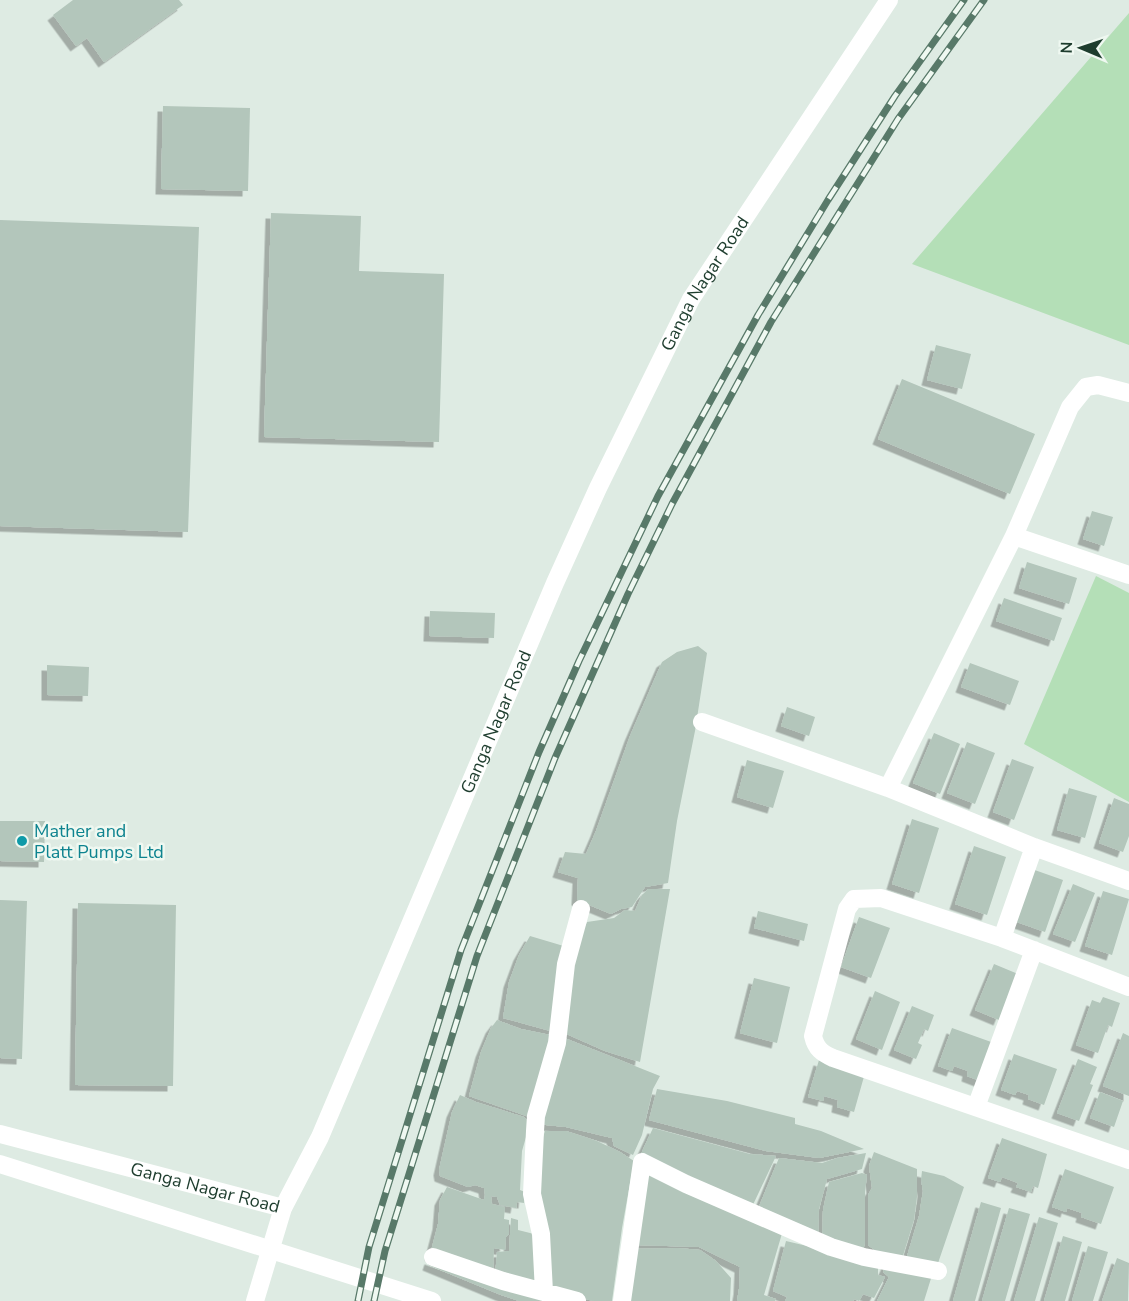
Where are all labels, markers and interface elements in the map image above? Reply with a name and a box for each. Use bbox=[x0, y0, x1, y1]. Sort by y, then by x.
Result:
north arrow bbox=[1051, 18, 1111, 78]
text: N bbox=[1056, 41, 1078, 54]
street label: Ganga Nagar Road bbox=[655, 212, 755, 355]
street label: Ganga Nagar Road bbox=[455, 647, 537, 797]
place label: Mather and Platt Pumps Ltd bbox=[34, 819, 164, 864]
marker: Mather and Platt Pumps Ltd bbox=[15, 834, 29, 848]
street label: Ganga Nagar Road bbox=[128, 1157, 282, 1219]

